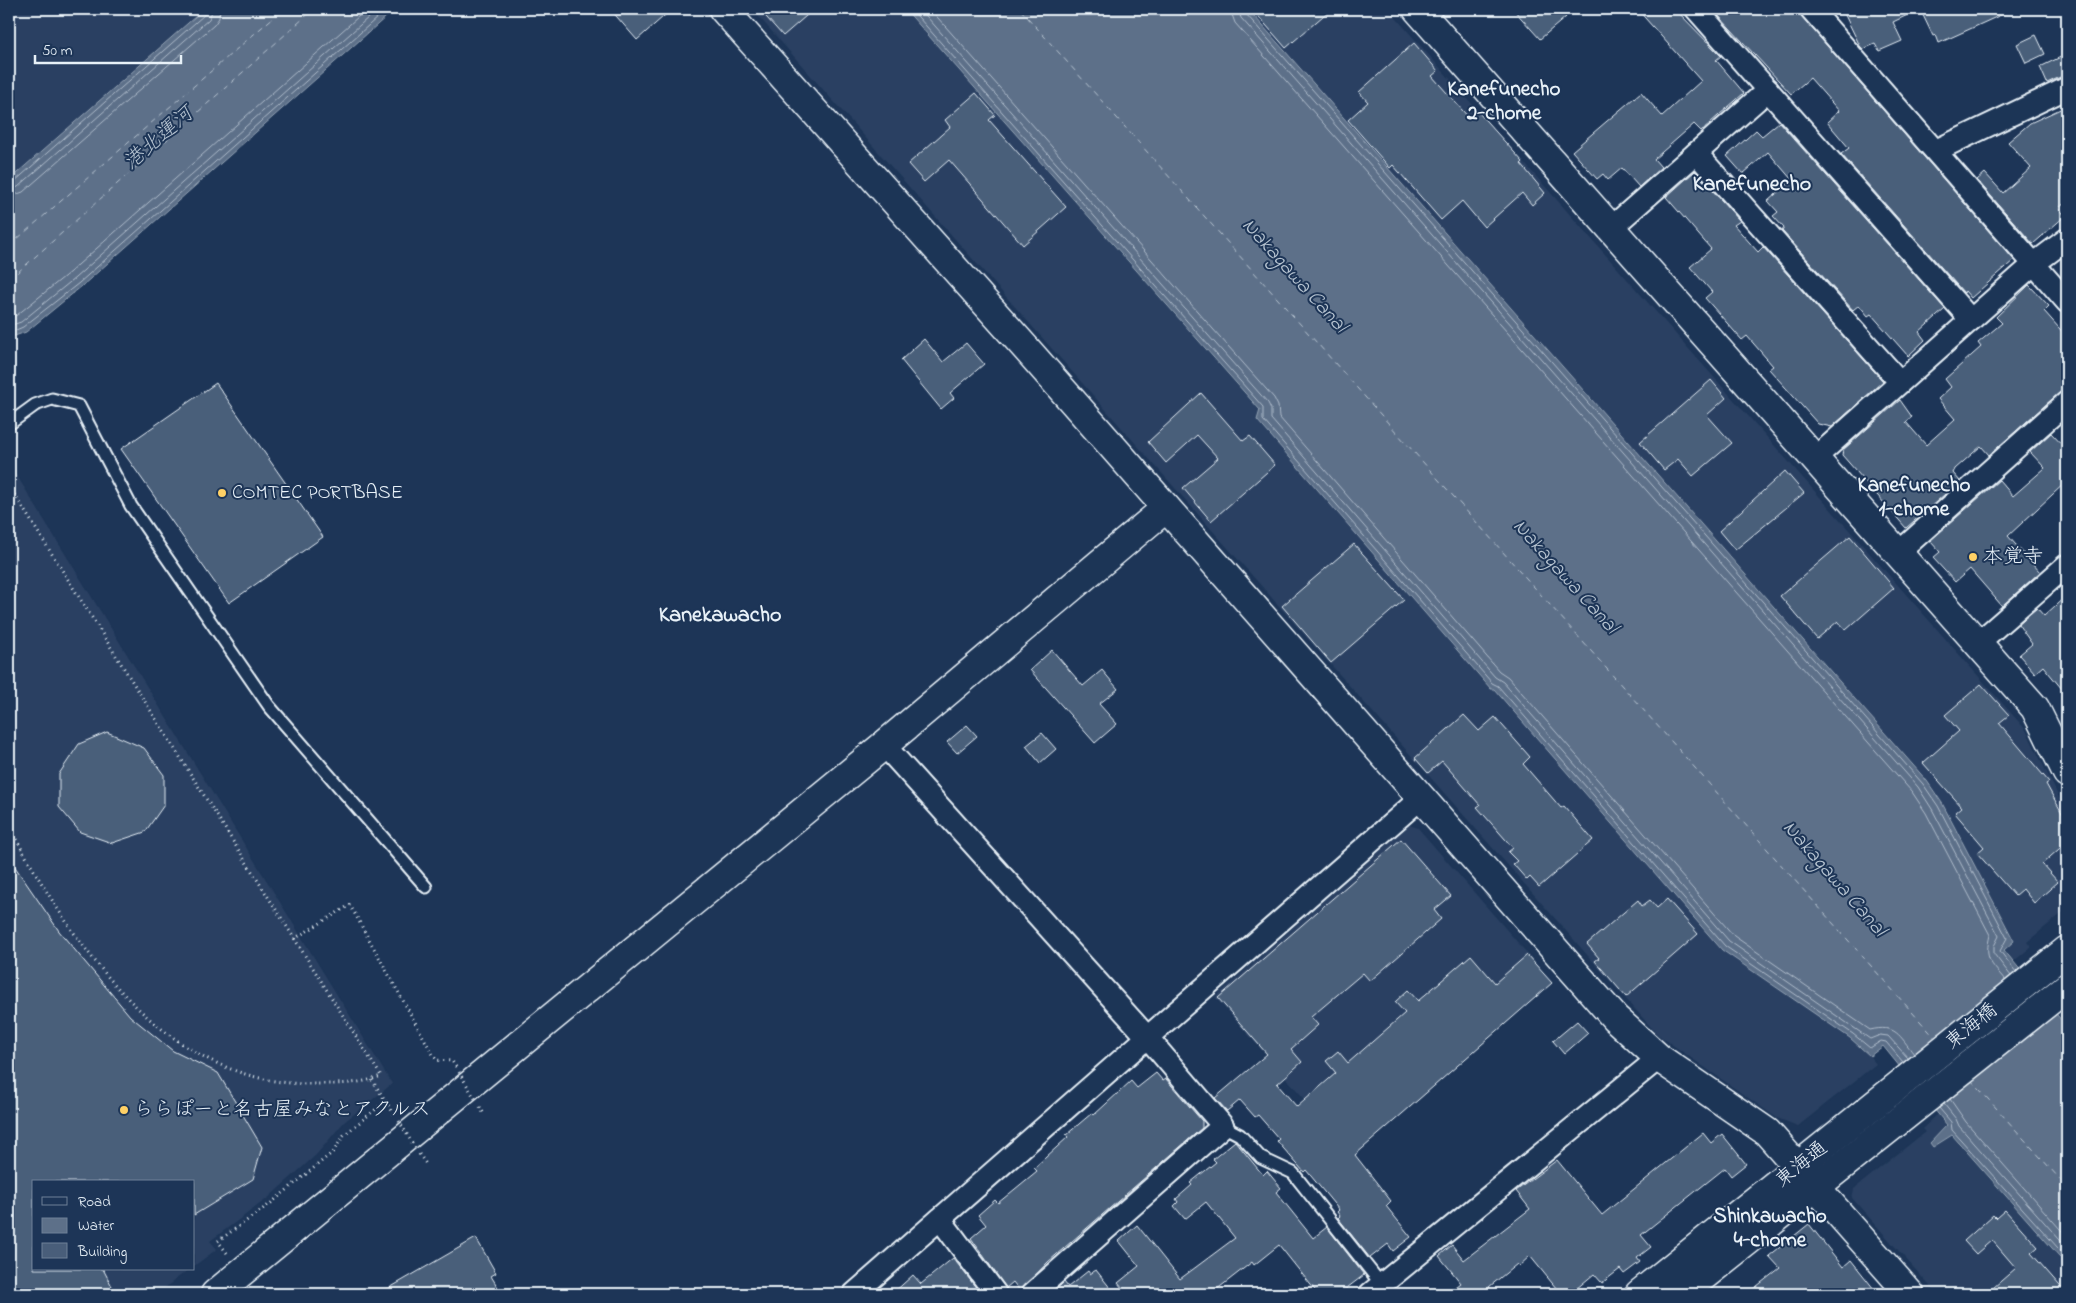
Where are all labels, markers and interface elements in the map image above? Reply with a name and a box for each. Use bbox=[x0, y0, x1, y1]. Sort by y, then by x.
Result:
scale bar bbox=[35, 32, 181, 64]
text: 50 m bbox=[42, 40, 73, 62]
district label: Kanefunecho 2-chome bbox=[1448, 75, 1561, 129]
water label: 港北運河 bbox=[117, 98, 203, 178]
district label: Kanefunecho bbox=[1693, 169, 1811, 201]
water label: Nakagawa Canal bbox=[1233, 212, 1355, 343]
district label: Kanefunecho 1-chome bbox=[1858, 471, 1971, 525]
place label: COMTEC PORTBASE bbox=[232, 479, 403, 508]
marker: COMTEC PORTBASE bbox=[216, 487, 228, 499]
water label: Nakagawa Canal bbox=[1504, 513, 1626, 644]
place label: 本覚寺 bbox=[1983, 543, 2043, 572]
marker: 本覚寺 bbox=[1967, 551, 1979, 563]
district label: Kanekawacho bbox=[659, 600, 781, 632]
water label: Nakagawa Canal bbox=[1774, 814, 1895, 946]
street label: 東海橋 bbox=[1940, 997, 2004, 1057]
place label: ららぽーと名古屋みなとアクルス bbox=[134, 1096, 431, 1125]
marker: ららぽーと名古屋みなとアクルス bbox=[118, 1104, 130, 1116]
street label: 東海通 bbox=[1770, 1135, 1834, 1195]
legend bbox=[32, 1180, 195, 1270]
text: Road bbox=[78, 1191, 111, 1213]
district label: Shinkawacho 4-chome bbox=[1713, 1202, 1827, 1256]
text: Water bbox=[78, 1215, 114, 1237]
text: Building bbox=[77, 1241, 127, 1264]

